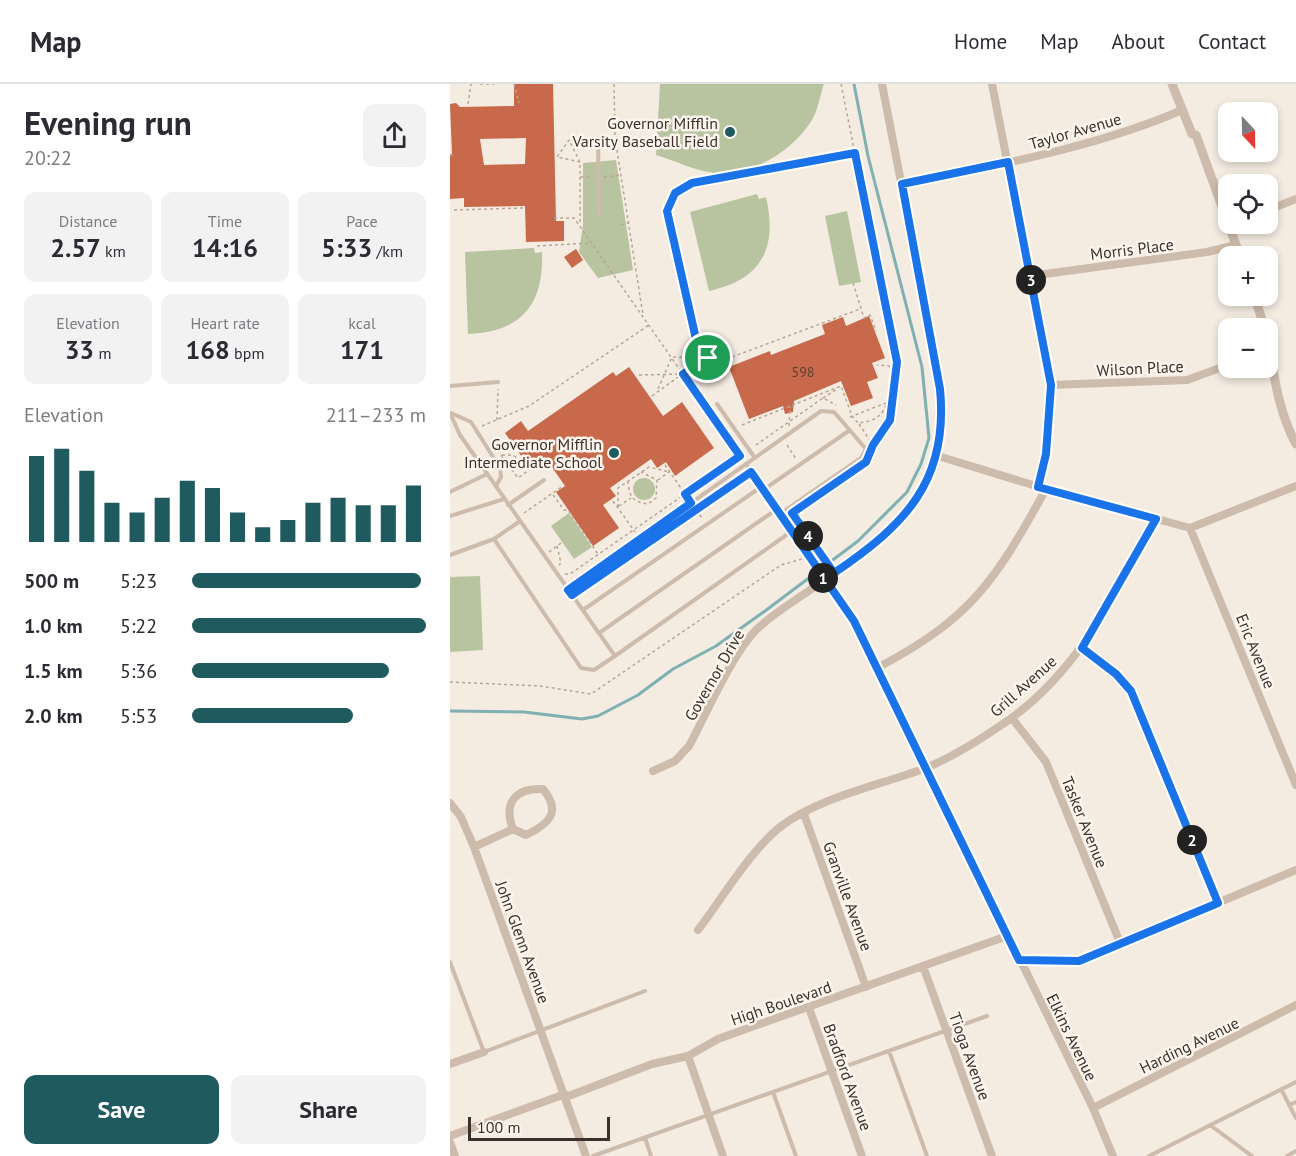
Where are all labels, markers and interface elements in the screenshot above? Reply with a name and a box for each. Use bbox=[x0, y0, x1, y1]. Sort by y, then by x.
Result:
text: Map bbox=[30, 23, 81, 60]
text: Home bbox=[954, 28, 1007, 55]
text: Map bbox=[1040, 28, 1079, 55]
text: About bbox=[1112, 28, 1165, 55]
text: Contact bbox=[1198, 28, 1266, 55]
text: Evening run bbox=[24, 101, 192, 144]
north arrow bbox=[1218, 102, 1278, 162]
map controls bbox=[1218, 102, 1278, 378]
button: share bbox=[363, 104, 426, 167]
street label: Taylor Avenue bbox=[1027, 108, 1123, 154]
place label: Governor Mifflin Varsity Baseball Field bbox=[571, 113, 718, 151]
marker: Governor Mifflin Varsity Baseball Field bbox=[723, 125, 737, 139]
text: 20:22 bbox=[24, 145, 72, 171]
button: locate bbox=[1218, 174, 1278, 234]
text: Distance bbox=[59, 211, 117, 231]
text: Time bbox=[208, 211, 242, 231]
text: Pace bbox=[346, 211, 378, 231]
text: 2.57 bbox=[50, 231, 101, 264]
text: 14:16 bbox=[192, 231, 258, 264]
text: 5:33 bbox=[321, 231, 372, 264]
street label: Morris Place bbox=[1089, 234, 1175, 264]
text: km bbox=[101, 241, 126, 261]
text: /km bbox=[372, 241, 403, 261]
button: + bbox=[1218, 246, 1278, 306]
pin: 3 bbox=[1016, 265, 1046, 295]
text: 3 bbox=[1026, 270, 1036, 290]
text: Elevation bbox=[56, 313, 120, 333]
text: Heart rate bbox=[190, 313, 260, 333]
text: kcal bbox=[348, 313, 376, 333]
button: − bbox=[1218, 318, 1278, 378]
pin bbox=[682, 332, 733, 383]
text: 33 bbox=[65, 333, 94, 366]
text: 168 bbox=[186, 333, 230, 366]
text: 171 bbox=[340, 333, 384, 366]
icon: arrive bbox=[691, 341, 724, 374]
text: m bbox=[94, 343, 111, 363]
text: bpm bbox=[230, 343, 264, 363]
street label: Wilson Place bbox=[1096, 356, 1184, 380]
house number: 598 bbox=[792, 363, 814, 381]
text: Elevation bbox=[24, 402, 104, 428]
text: 211–233 m bbox=[326, 402, 426, 428]
place label: Governor Mifflin Intermediate School bbox=[464, 434, 602, 472]
marker: Governor Mifflin Intermediate School bbox=[607, 446, 621, 460]
pin: 4 bbox=[793, 521, 823, 551]
text: 4 bbox=[803, 526, 813, 546]
pin: 1 bbox=[808, 563, 838, 593]
text: 500 m bbox=[24, 568, 79, 594]
text: 5:23 bbox=[120, 568, 157, 594]
text: 1 bbox=[818, 568, 828, 588]
street label: Eric Avenue bbox=[1232, 611, 1280, 691]
text: 1.0 km bbox=[24, 613, 83, 639]
text: 5:22 bbox=[120, 613, 157, 639]
street label: Governor Drive bbox=[680, 626, 748, 724]
street label: Grill Avenue bbox=[986, 651, 1060, 721]
text: 1.5 km bbox=[24, 658, 83, 684]
text: 5:36 bbox=[120, 658, 157, 684]
text: 2.0 km bbox=[24, 703, 83, 729]
text: 5:53 bbox=[120, 703, 157, 729]
street label: Tasker Avenue bbox=[1058, 773, 1112, 871]
pin: 2 bbox=[1177, 825, 1207, 855]
text: 2 bbox=[1187, 830, 1197, 850]
street label: Granville Avenue bbox=[819, 838, 877, 954]
street label: John Glenn Avenue bbox=[491, 877, 554, 1006]
street label: High Boulevard bbox=[728, 976, 834, 1030]
street label: Elkins Avenue bbox=[1042, 990, 1102, 1084]
street label: Tioga Avenue bbox=[945, 1009, 995, 1103]
street label: Harding Avenue bbox=[1136, 1012, 1242, 1078]
street label: Bradford Avenue bbox=[819, 1021, 877, 1133]
button: Save bbox=[24, 1075, 219, 1144]
button: Share bbox=[231, 1075, 426, 1144]
scale bar bbox=[468, 1114, 610, 1142]
text: 100 m bbox=[477, 1117, 520, 1137]

